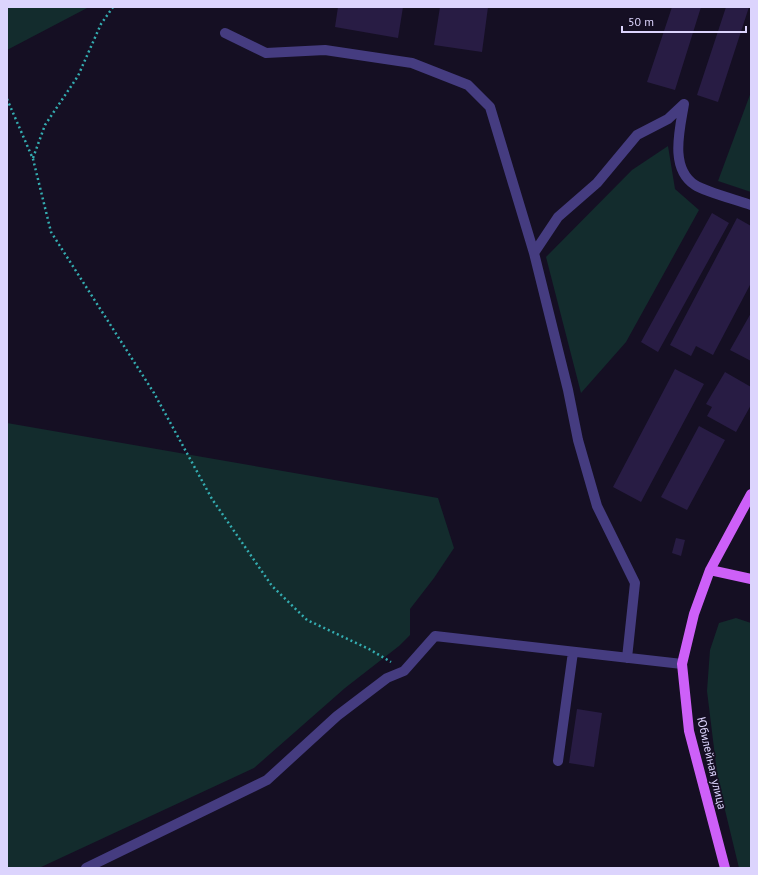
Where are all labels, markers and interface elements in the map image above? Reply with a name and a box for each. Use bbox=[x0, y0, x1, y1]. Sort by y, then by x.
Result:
scale bar bbox=[622, 8, 746, 34]
text: 50 m bbox=[628, 14, 654, 29]
street label: Юбилейная улица bbox=[694, 715, 730, 811]

